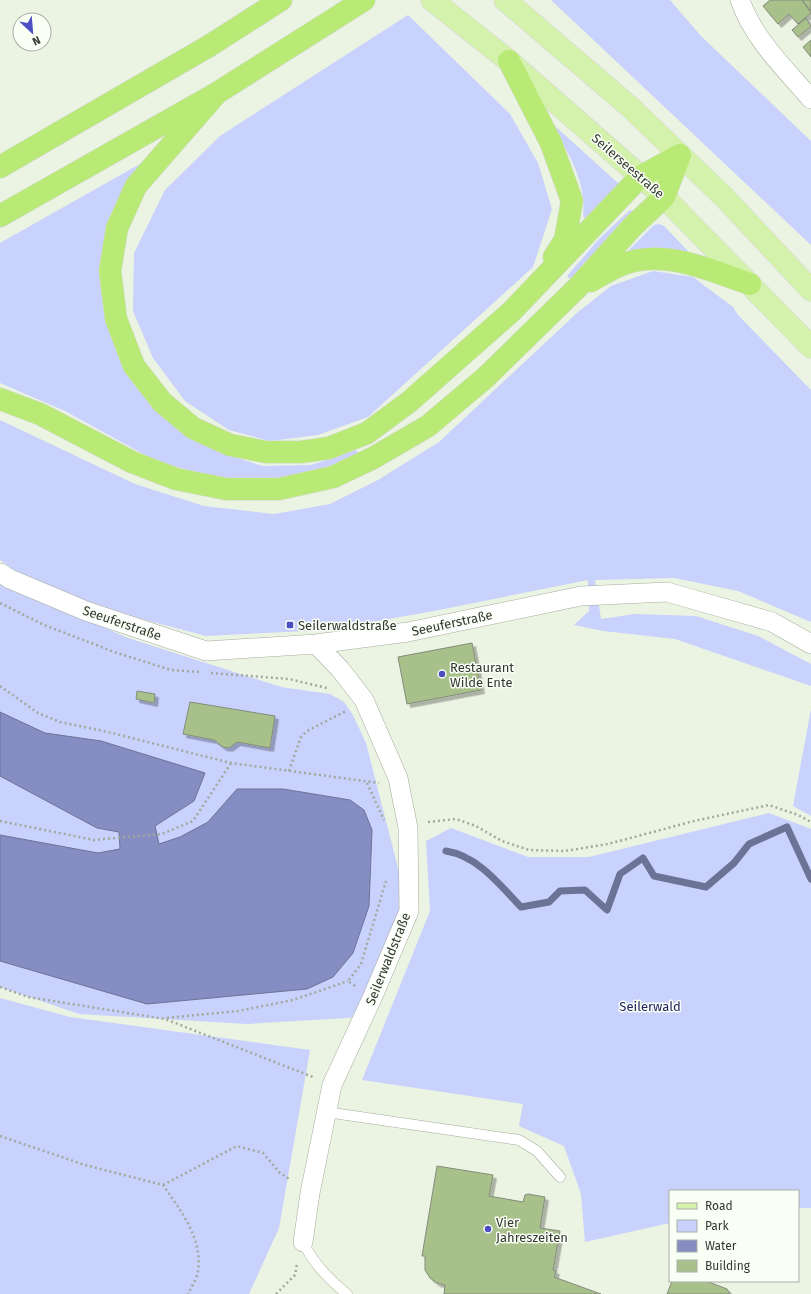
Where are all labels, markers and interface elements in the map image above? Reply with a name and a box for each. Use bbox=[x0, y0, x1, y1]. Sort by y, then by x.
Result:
north arrow bbox=[12, 12, 52, 52]
text: N bbox=[30, 33, 42, 48]
street label: Seilerseestraße bbox=[589, 131, 667, 201]
street label: Seeuferstraße bbox=[81, 603, 163, 643]
street label: Seeuferstraße bbox=[410, 607, 494, 639]
place label: Seilerwaldstraße bbox=[298, 618, 397, 633]
marker: Seilerwaldstraße bbox=[285, 620, 295, 630]
place label: Restaurant Wilde Ente bbox=[450, 660, 514, 690]
marker: Restaurant Wilde Ente bbox=[437, 669, 447, 679]
street label: Seilerwaldstraße bbox=[363, 911, 413, 1007]
park label: Seilerwald bbox=[619, 999, 681, 1014]
legend bbox=[669, 1190, 799, 1282]
text: Road bbox=[705, 1199, 733, 1213]
place label: Vier Jahreszeiten bbox=[496, 1215, 568, 1245]
text: Park bbox=[705, 1219, 729, 1233]
marker: Vier Jahreszeiten bbox=[483, 1224, 493, 1234]
text: Water bbox=[705, 1239, 737, 1253]
text: Building bbox=[705, 1259, 751, 1273]

